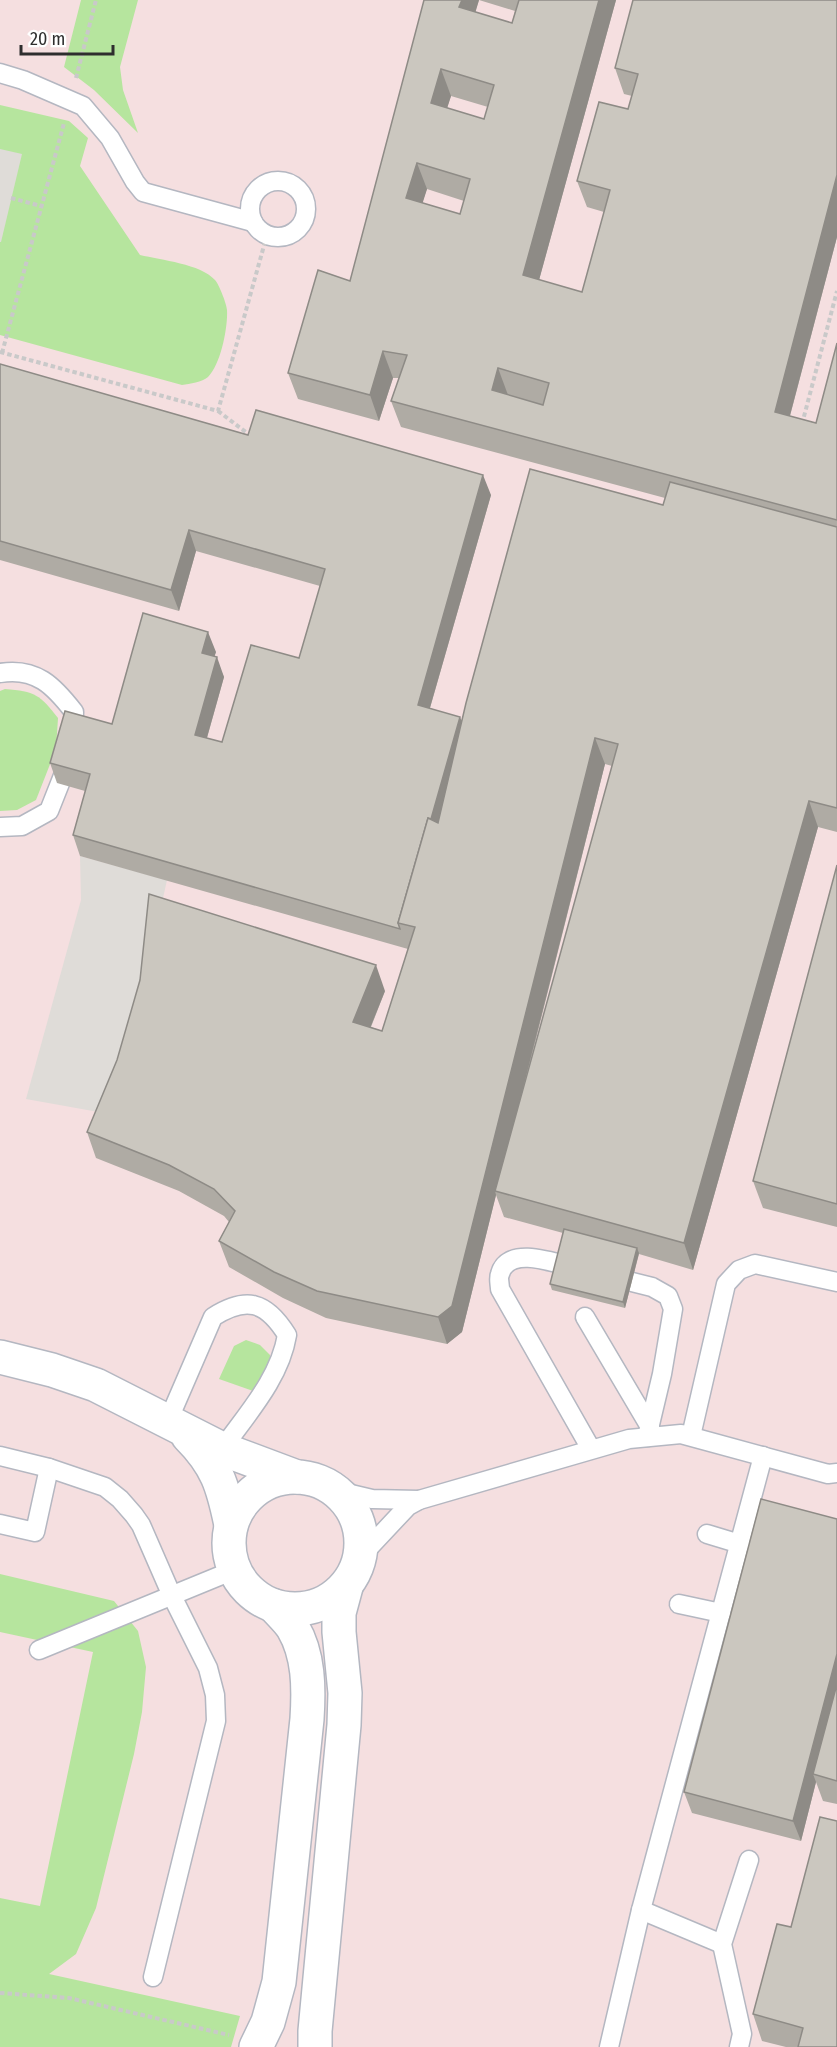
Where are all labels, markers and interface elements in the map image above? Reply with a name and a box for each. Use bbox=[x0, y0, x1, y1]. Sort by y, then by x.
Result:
scale bar bbox=[21, 18, 112, 56]
text: 20 m bbox=[30, 28, 65, 50]

